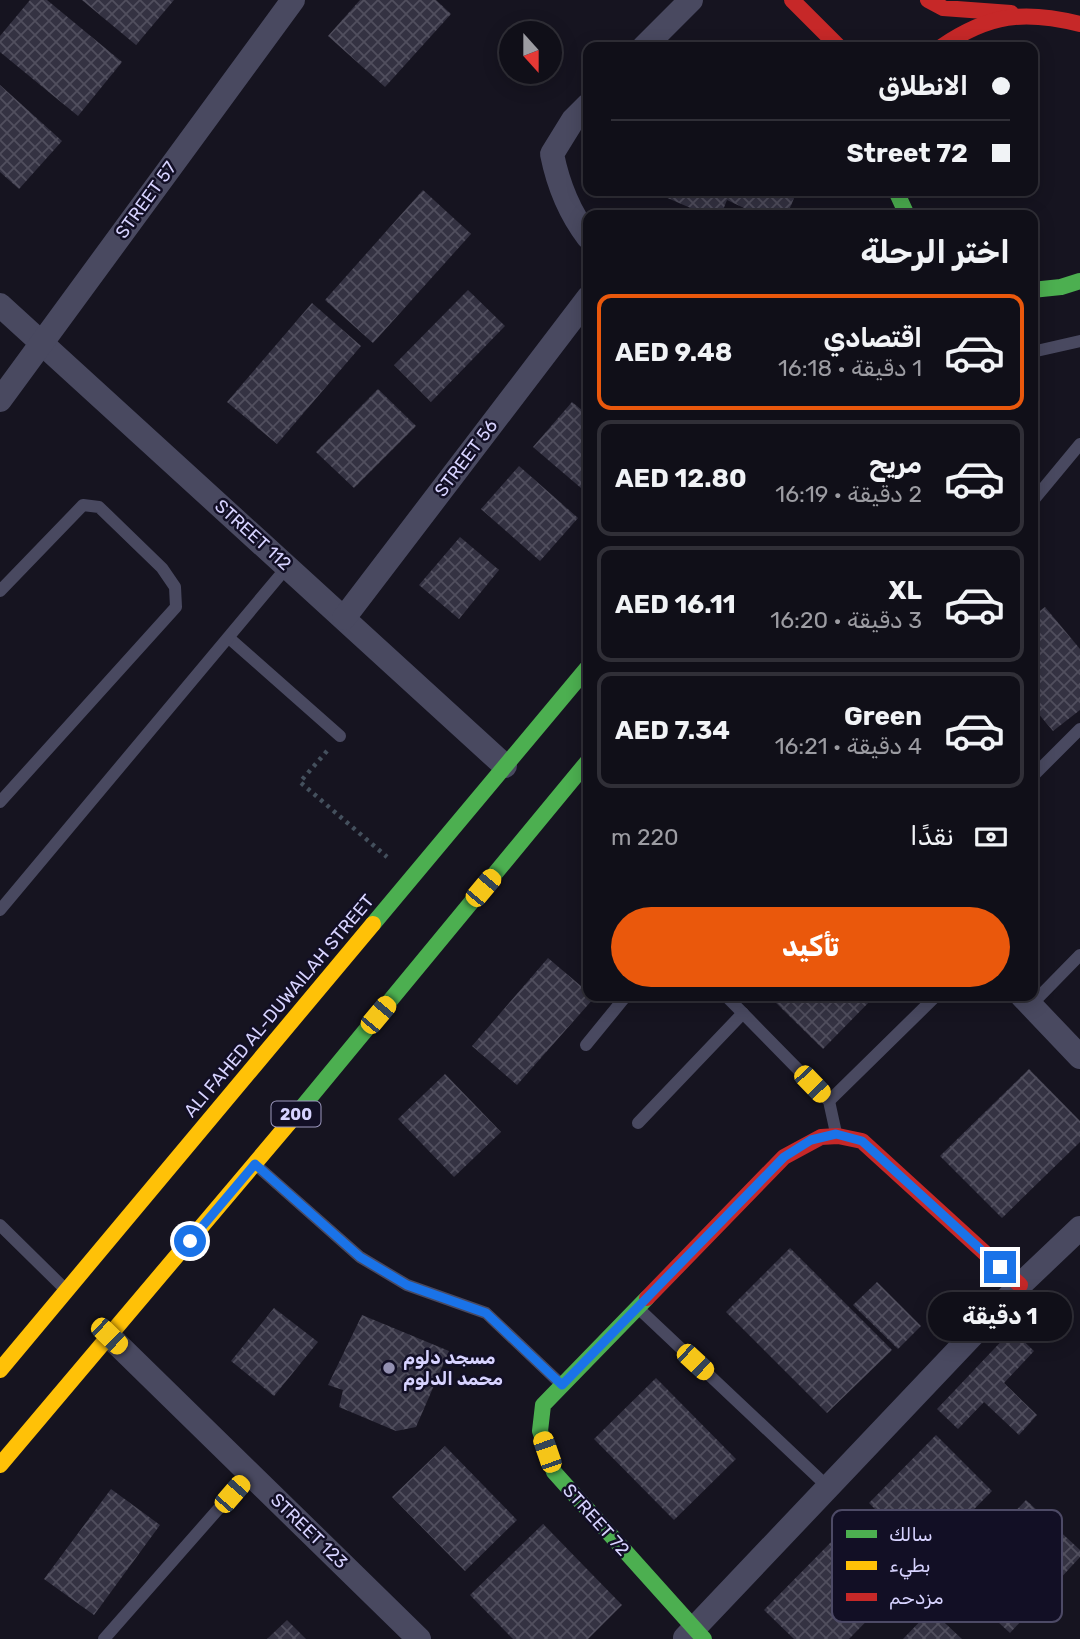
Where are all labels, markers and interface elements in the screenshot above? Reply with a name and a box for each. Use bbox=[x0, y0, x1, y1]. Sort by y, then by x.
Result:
north arrow bbox=[499, 21, 562, 84]
map controls bbox=[499, 21, 562, 84]
text: الانطلاق bbox=[878, 71, 968, 102]
text: Street 72 bbox=[847, 138, 968, 169]
street label: STREET 57 bbox=[111, 157, 181, 243]
text: اختر الرحلة bbox=[860, 233, 1010, 271]
icon: car bbox=[943, 321, 1006, 384]
text: اقتصادي bbox=[823, 323, 922, 354]
text: AED 9.48 bbox=[615, 337, 732, 368]
text: 1 دقيقة · 16:18 bbox=[778, 354, 922, 382]
street label: STREET 56 bbox=[430, 415, 502, 501]
icon: car bbox=[943, 447, 1006, 510]
text: مريح bbox=[869, 449, 922, 480]
text: AED 12.80 bbox=[615, 463, 747, 494]
text: 2 دقيقة · 16:19 bbox=[775, 480, 922, 508]
street label: STREET 112 bbox=[210, 495, 296, 575]
icon: car bbox=[943, 573, 1006, 636]
text: XL bbox=[889, 575, 922, 606]
text: AED 16.11 bbox=[615, 589, 736, 620]
text: 3 دقيقة · 16:20 bbox=[770, 606, 922, 634]
icon: car bbox=[943, 699, 1006, 762]
text: Green bbox=[844, 701, 922, 732]
text: AED 7.34 bbox=[615, 715, 730, 746]
text: 4 دقيقة · 16:21 bbox=[775, 732, 922, 760]
icon: cash bbox=[972, 818, 1010, 856]
text: نقدًا bbox=[910, 821, 954, 852]
text: 220 m bbox=[611, 823, 679, 851]
car bbox=[462, 865, 505, 911]
street label: ALI FAHED AL-DUWAILAH STREET bbox=[179, 890, 379, 1122]
button: تأكيد bbox=[611, 907, 1010, 987]
car bbox=[357, 992, 400, 1038]
car bbox=[790, 1062, 835, 1106]
road number: 200 bbox=[272, 1102, 320, 1126]
route start bbox=[174, 1225, 206, 1257]
route end bbox=[984, 1251, 1016, 1283]
callout: 1 دقيقة bbox=[928, 1292, 1072, 1340]
text: 1 دقيقة bbox=[962, 1302, 1038, 1330]
car bbox=[87, 1314, 132, 1358]
car bbox=[673, 1340, 718, 1384]
place label: مسجد دلوم محمد الدلوم bbox=[403, 1347, 503, 1391]
marker: مسجد دلوم محمد الدلوم bbox=[381, 1360, 397, 1376]
car bbox=[531, 1429, 564, 1475]
car bbox=[211, 1471, 254, 1517]
street label: STREET 72 bbox=[558, 1479, 634, 1561]
street label: STREET 123 bbox=[266, 1489, 352, 1573]
legend bbox=[832, 1510, 1062, 1622]
text: سالك bbox=[889, 1523, 933, 1546]
text: بطيء bbox=[889, 1554, 931, 1580]
text: مزدحم bbox=[889, 1586, 944, 1610]

